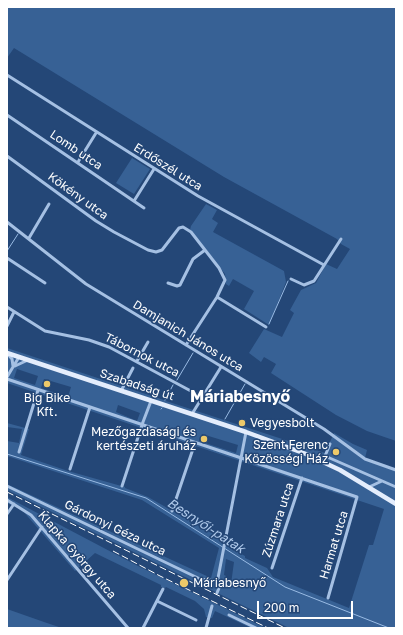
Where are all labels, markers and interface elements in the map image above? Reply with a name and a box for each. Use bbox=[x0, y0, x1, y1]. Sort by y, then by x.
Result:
street label: Lomb utca bbox=[47, 127, 105, 173]
street label: Erdőszél utca bbox=[131, 140, 205, 194]
street label: Kökény utca bbox=[45, 169, 111, 223]
street label: Damjanich János utca bbox=[130, 297, 246, 375]
street label: Tábornok utca bbox=[102, 330, 182, 380]
street label: Szabadság út bbox=[98, 366, 176, 404]
marker: Big Bike Kft. bbox=[42, 379, 52, 389]
district label: Máriabesnyő bbox=[190, 387, 290, 407]
place label: Big Bike Kft. bbox=[24, 391, 70, 419]
place label: Vegyesbolt bbox=[250, 416, 314, 430]
marker: Vegyesbolt bbox=[237, 418, 247, 428]
place label: Mezőgazdasági és kertészeti áruház bbox=[91, 425, 196, 453]
marker: Mezőgazdasági és kertészeti áruház bbox=[199, 434, 209, 444]
place label: Szent Ferenc Közösségi Ház bbox=[244, 438, 328, 466]
marker: Szent Ferenc Közösségi Ház bbox=[331, 447, 341, 457]
street label: Zúzmara utca bbox=[259, 481, 297, 559]
water label: Besnyői-patak bbox=[164, 495, 248, 557]
street label: Gárdonyi Géza utca bbox=[62, 497, 168, 559]
street label: Klapka György utca bbox=[35, 508, 119, 602]
street label: Harmat utca bbox=[317, 509, 351, 581]
place label: Máriabesnyő bbox=[193, 576, 266, 590]
marker: Máriabesnyő bbox=[178, 577, 190, 589]
scale bar bbox=[259, 593, 355, 619]
text: 200 m bbox=[264, 600, 299, 615]

